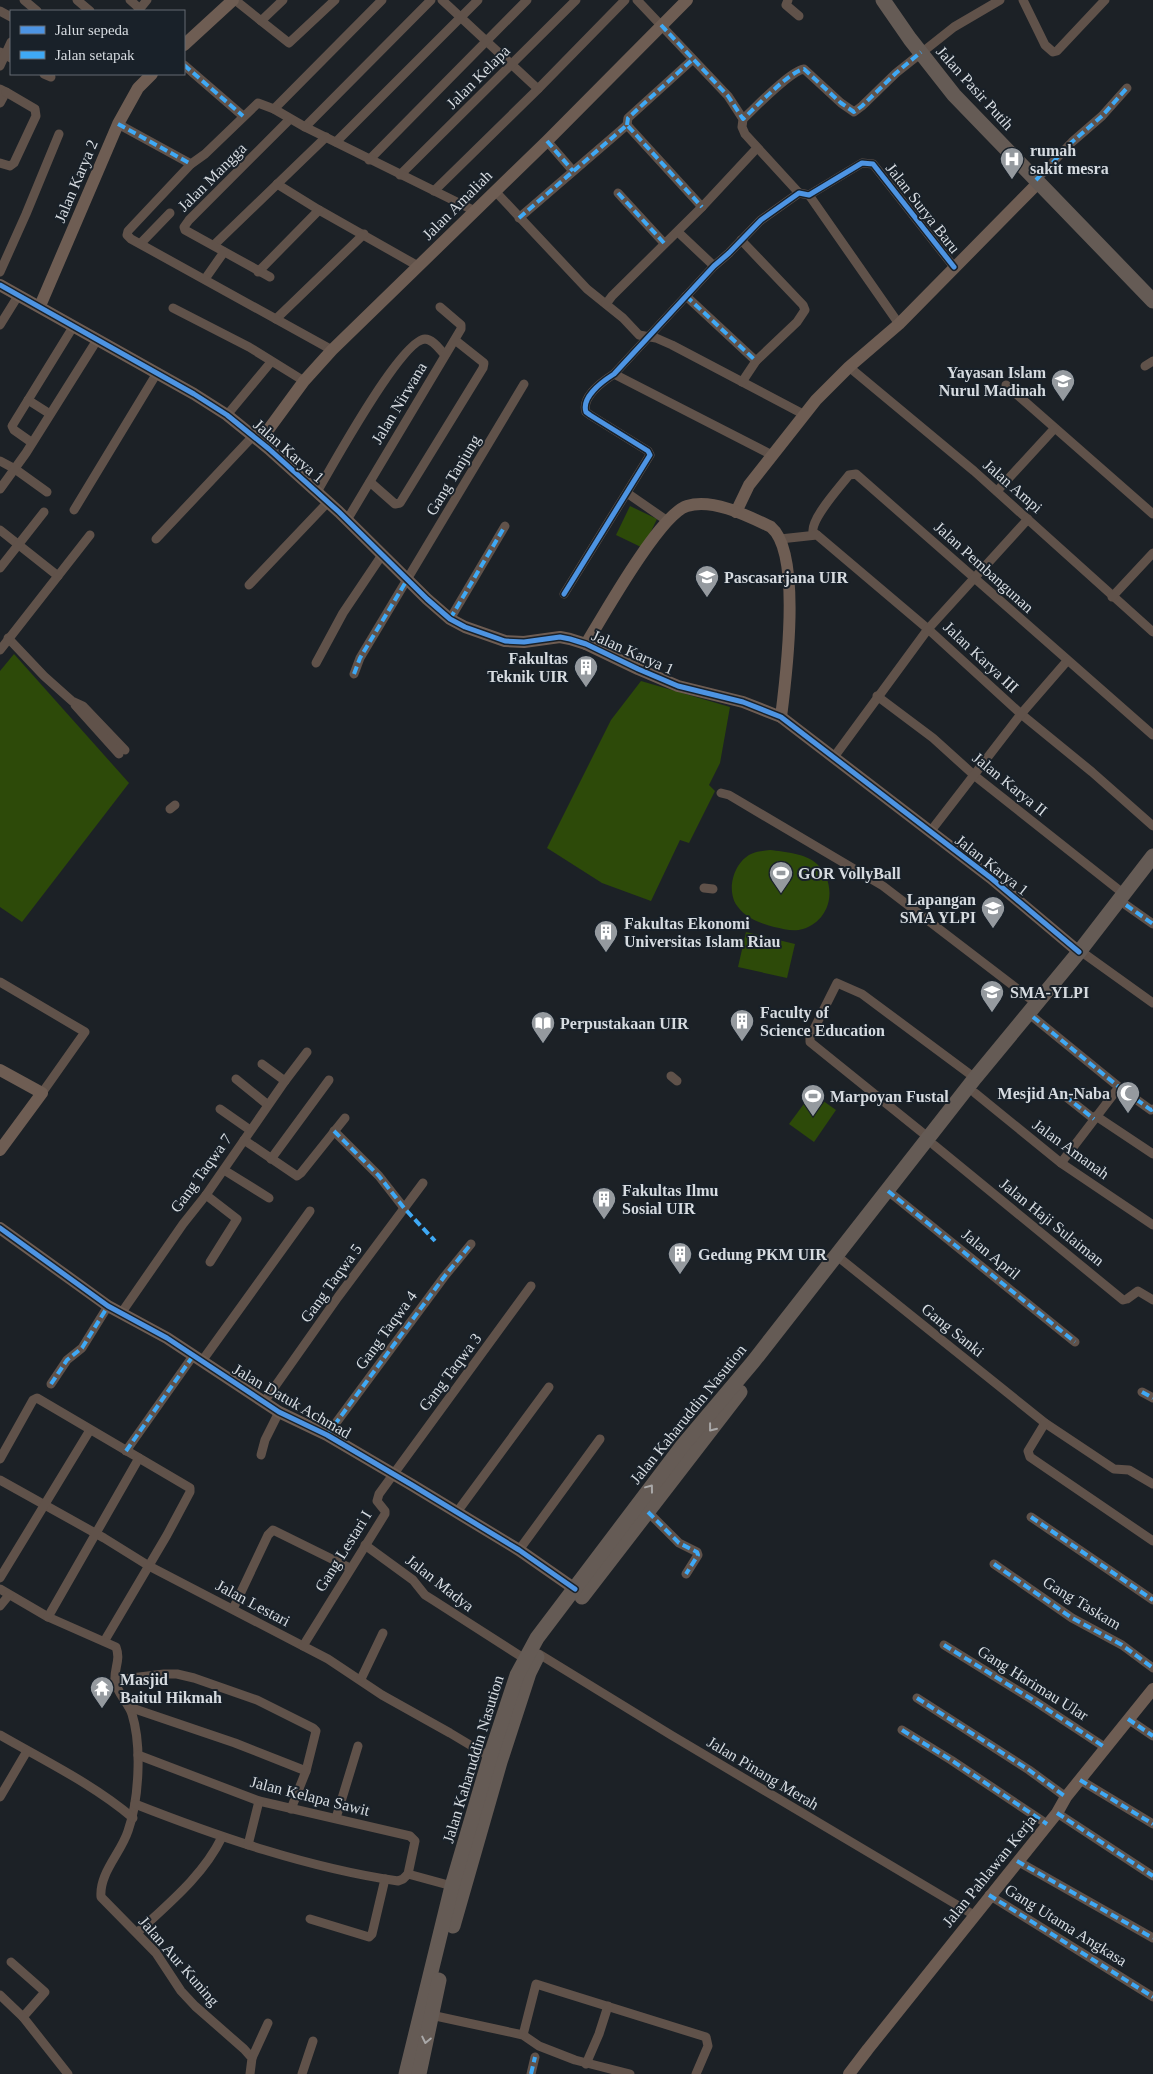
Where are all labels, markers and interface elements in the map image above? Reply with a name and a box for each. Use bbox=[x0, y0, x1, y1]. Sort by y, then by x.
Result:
legend bbox=[10, 10, 185, 75]
text: Jalur sepeda bbox=[55, 22, 129, 38]
street label: Jalan Kelapa bbox=[443, 42, 514, 113]
street label: Jalan Pasir Putih bbox=[933, 43, 1017, 133]
text: Jalan setapak bbox=[55, 47, 135, 63]
street label: Jalan Karya 2 bbox=[51, 137, 102, 225]
street label: Jalan Mangga bbox=[174, 139, 250, 215]
place label: rumah sakit mesra bbox=[1030, 142, 1109, 177]
hospital icon: rumah sakit mesra bbox=[999, 146, 1025, 180]
street label: Jalan Surya Baru bbox=[882, 160, 963, 257]
street label: Jalan Amaliah bbox=[419, 167, 495, 243]
street label: Jalan Nirwana bbox=[368, 359, 430, 447]
place label: Yayasan Islam Nurul Madinah bbox=[939, 364, 1047, 399]
school or university icon: Yayasan Islam Nurul Madinah bbox=[1050, 368, 1076, 402]
street label: Jalan Karya 1 bbox=[250, 416, 328, 487]
street label: Gang Tanjung bbox=[422, 432, 484, 519]
street label: Jalan Ampi bbox=[979, 456, 1046, 517]
street label: Jalan Pembangunan bbox=[930, 518, 1037, 617]
school or university icon: Pascasarjana UIR bbox=[694, 564, 720, 598]
place label: Pascasarjana UIR bbox=[724, 569, 848, 587]
street label: Jalan Karya III bbox=[939, 618, 1022, 697]
street label: Jalan Karya 1 bbox=[589, 626, 677, 679]
place label: Fakultas Teknik UIR bbox=[487, 650, 568, 685]
building icon: Fakultas Teknik UIR bbox=[573, 654, 599, 688]
street label: Jalan Karya II bbox=[969, 749, 1051, 820]
street label: Jalan Karya 1 bbox=[951, 831, 1032, 900]
sports icon: GOR VollyBall bbox=[768, 860, 794, 894]
place label: GOR VollyBall bbox=[798, 865, 901, 883]
place label: Lapangan SMA YLPI bbox=[900, 891, 976, 926]
school or university icon: Lapangan SMA YLPI bbox=[980, 895, 1006, 929]
place label: Fakultas Ekonomi Universitas Islam Riau bbox=[624, 915, 781, 950]
building icon: Fakultas Ekonomi Universitas Islam Riau bbox=[593, 919, 619, 953]
school or university icon: SMA-YLPI bbox=[979, 979, 1005, 1013]
place label: SMA-YLPI bbox=[1010, 984, 1089, 1001]
place label: Faculty of Science Education bbox=[760, 1004, 885, 1039]
building icon: Faculty of Science Education bbox=[729, 1008, 755, 1042]
library icon: Perpustakaan UIR bbox=[530, 1010, 556, 1044]
place label: Perpustakaan UIR bbox=[560, 1015, 689, 1033]
mosque icon: Mesjid An-Naba bbox=[1115, 1080, 1141, 1114]
sports icon: Marpoyan Fustal bbox=[800, 1083, 826, 1117]
place label: Mesjid An-Naba bbox=[998, 1085, 1110, 1103]
place label: Marpoyan Fustal bbox=[830, 1088, 949, 1106]
street label: Jalan Amanah bbox=[1030, 1116, 1112, 1182]
street label: Gang Taqwa 7 bbox=[167, 1130, 236, 1216]
street label: Jalan Haji Sulaiman bbox=[996, 1175, 1107, 1270]
place label: Fakultas Ilmu Sosial UIR bbox=[622, 1182, 719, 1217]
building icon: Fakultas Ilmu Sosial UIR bbox=[591, 1186, 617, 1220]
street label: Jalan April bbox=[958, 1225, 1024, 1284]
street label: Gang Taqwa 5 bbox=[297, 1240, 366, 1326]
building icon: Gedung PKM UIR bbox=[667, 1241, 693, 1275]
place label: Gedung PKM UIR bbox=[698, 1246, 827, 1264]
street label: Gang Taqwa 4 bbox=[352, 1287, 421, 1373]
street label: Gang Sanki bbox=[918, 1300, 988, 1361]
street label: Gang Taqwa 3 bbox=[415, 1330, 486, 1415]
street label: Jalan Kaharuddin Nasution bbox=[627, 1341, 749, 1487]
street label: Jalan Datuk Achmad bbox=[230, 1360, 354, 1442]
one-way arrow bbox=[710, 1422, 718, 1431]
one-way arrow bbox=[644, 1484, 653, 1494]
street label: Gang Lestari I bbox=[311, 1507, 376, 1595]
street label: Jalan Madya bbox=[402, 1551, 477, 1616]
street label: Gang Taskam bbox=[1039, 1573, 1125, 1634]
street label: Jalan Lestari bbox=[213, 1576, 293, 1630]
street label: Gang Harimau Ular bbox=[974, 1642, 1092, 1725]
place label: Masjid Baitul Hikmah bbox=[120, 1671, 222, 1706]
street label: Jalan Kaharuddin Nasution bbox=[439, 1673, 507, 1845]
temple icon: Masjid Baitul Hikmah bbox=[89, 1675, 115, 1709]
street label: Jalan Pinang Merah bbox=[704, 1733, 822, 1814]
street label: Jalan Kelapa Sawit bbox=[248, 1773, 372, 1820]
street label: Jalan Pahlawan Kerja bbox=[939, 1812, 1040, 1931]
street label: Gang Utama Angkasa bbox=[1001, 1881, 1130, 1970]
street label: Jalan Aur Kuning bbox=[135, 1913, 222, 2010]
one-way arrow bbox=[421, 2035, 432, 2044]

